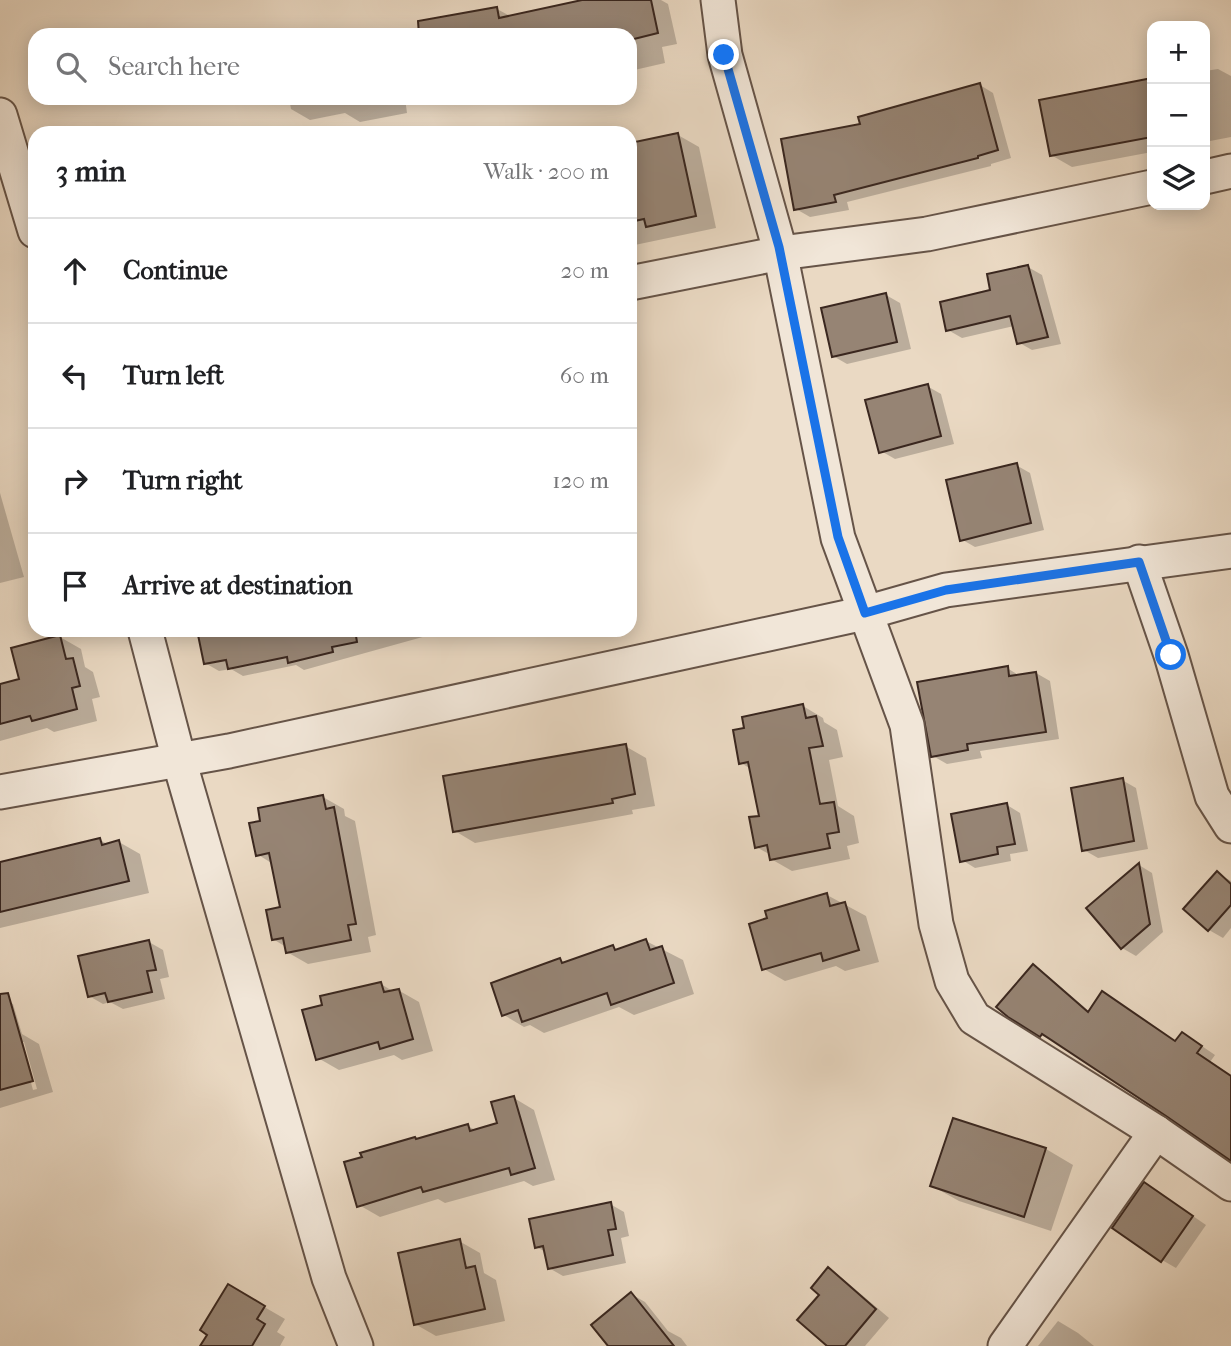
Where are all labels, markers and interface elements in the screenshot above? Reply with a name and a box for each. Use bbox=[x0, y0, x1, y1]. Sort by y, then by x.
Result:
map controls bbox=[1147, 21, 1210, 210]
button: + bbox=[1147, 21, 1210, 84]
search box bbox=[28, 28, 637, 105]
route end bbox=[708, 39, 739, 70]
icon: search bbox=[52, 48, 90, 86]
text: Search here bbox=[108, 51, 240, 82]
button: − bbox=[1147, 84, 1210, 147]
button: layers bbox=[1147, 147, 1210, 210]
text: 3 min bbox=[56, 154, 126, 189]
text: Walk · 200 m bbox=[483, 158, 609, 185]
icon: ahead bbox=[56, 252, 94, 290]
text: Continue bbox=[123, 255, 228, 286]
text: 20 m bbox=[560, 257, 609, 284]
icon: left bbox=[56, 357, 94, 395]
text: Turn left bbox=[123, 360, 224, 391]
text: 60 m bbox=[560, 362, 609, 389]
icon: right bbox=[56, 462, 94, 500]
text: Turn right bbox=[123, 465, 243, 496]
text: 120 m bbox=[552, 467, 609, 494]
icon: arrive bbox=[56, 567, 94, 605]
text: Arrive at destination bbox=[123, 570, 353, 601]
route start bbox=[1155, 639, 1186, 670]

